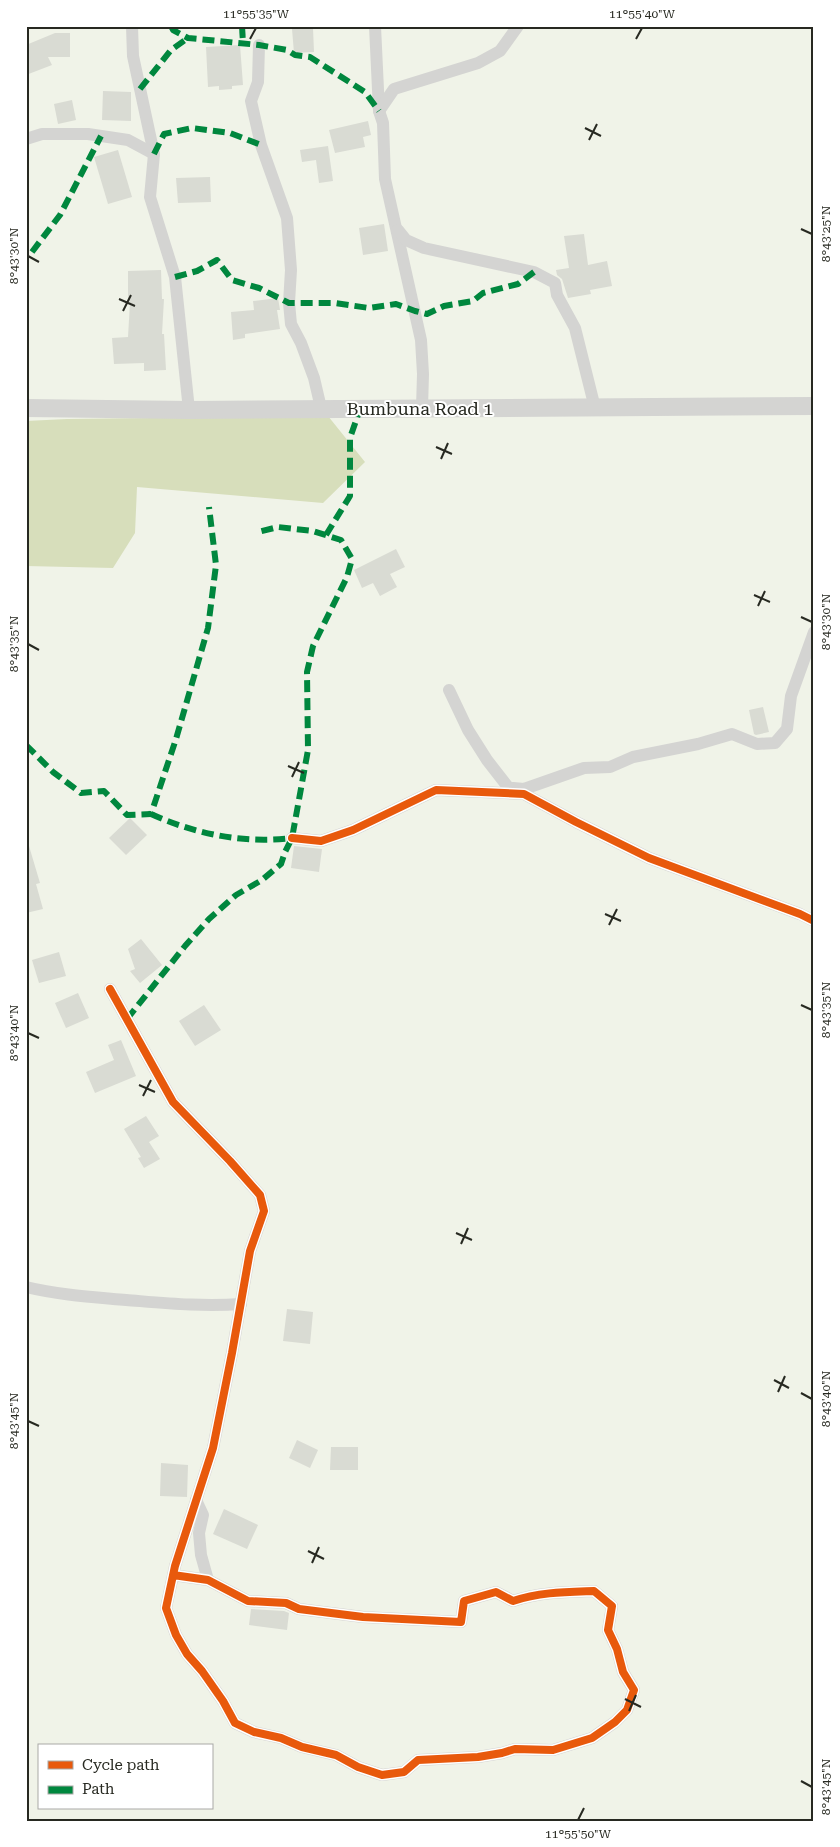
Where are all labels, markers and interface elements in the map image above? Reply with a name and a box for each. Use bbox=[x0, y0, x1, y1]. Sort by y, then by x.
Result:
text: 11°55'35"W bbox=[223, 7, 290, 21]
text: 11°55'40"W bbox=[609, 7, 676, 21]
text: 8°43'25"N bbox=[819, 205, 833, 262]
text: 8°43'30"N bbox=[7, 227, 21, 284]
street label: Bumbuna Road 1 bbox=[347, 398, 493, 419]
text: 8°43'30"N bbox=[819, 593, 833, 650]
text: 8°43'35"N bbox=[7, 615, 21, 672]
text: 8°43'35"N bbox=[819, 981, 833, 1038]
text: 8°43'40"N bbox=[7, 1004, 21, 1061]
text: 8°43'40"N bbox=[819, 1370, 833, 1427]
text: 8°43'45"N bbox=[7, 1392, 21, 1449]
legend bbox=[38, 1744, 212, 1810]
text: Cycle path bbox=[82, 1756, 160, 1774]
text: 8°43'45"N bbox=[819, 1758, 833, 1815]
text: Path bbox=[82, 1780, 115, 1798]
text: 11°55'50"W bbox=[545, 1827, 612, 1841]

